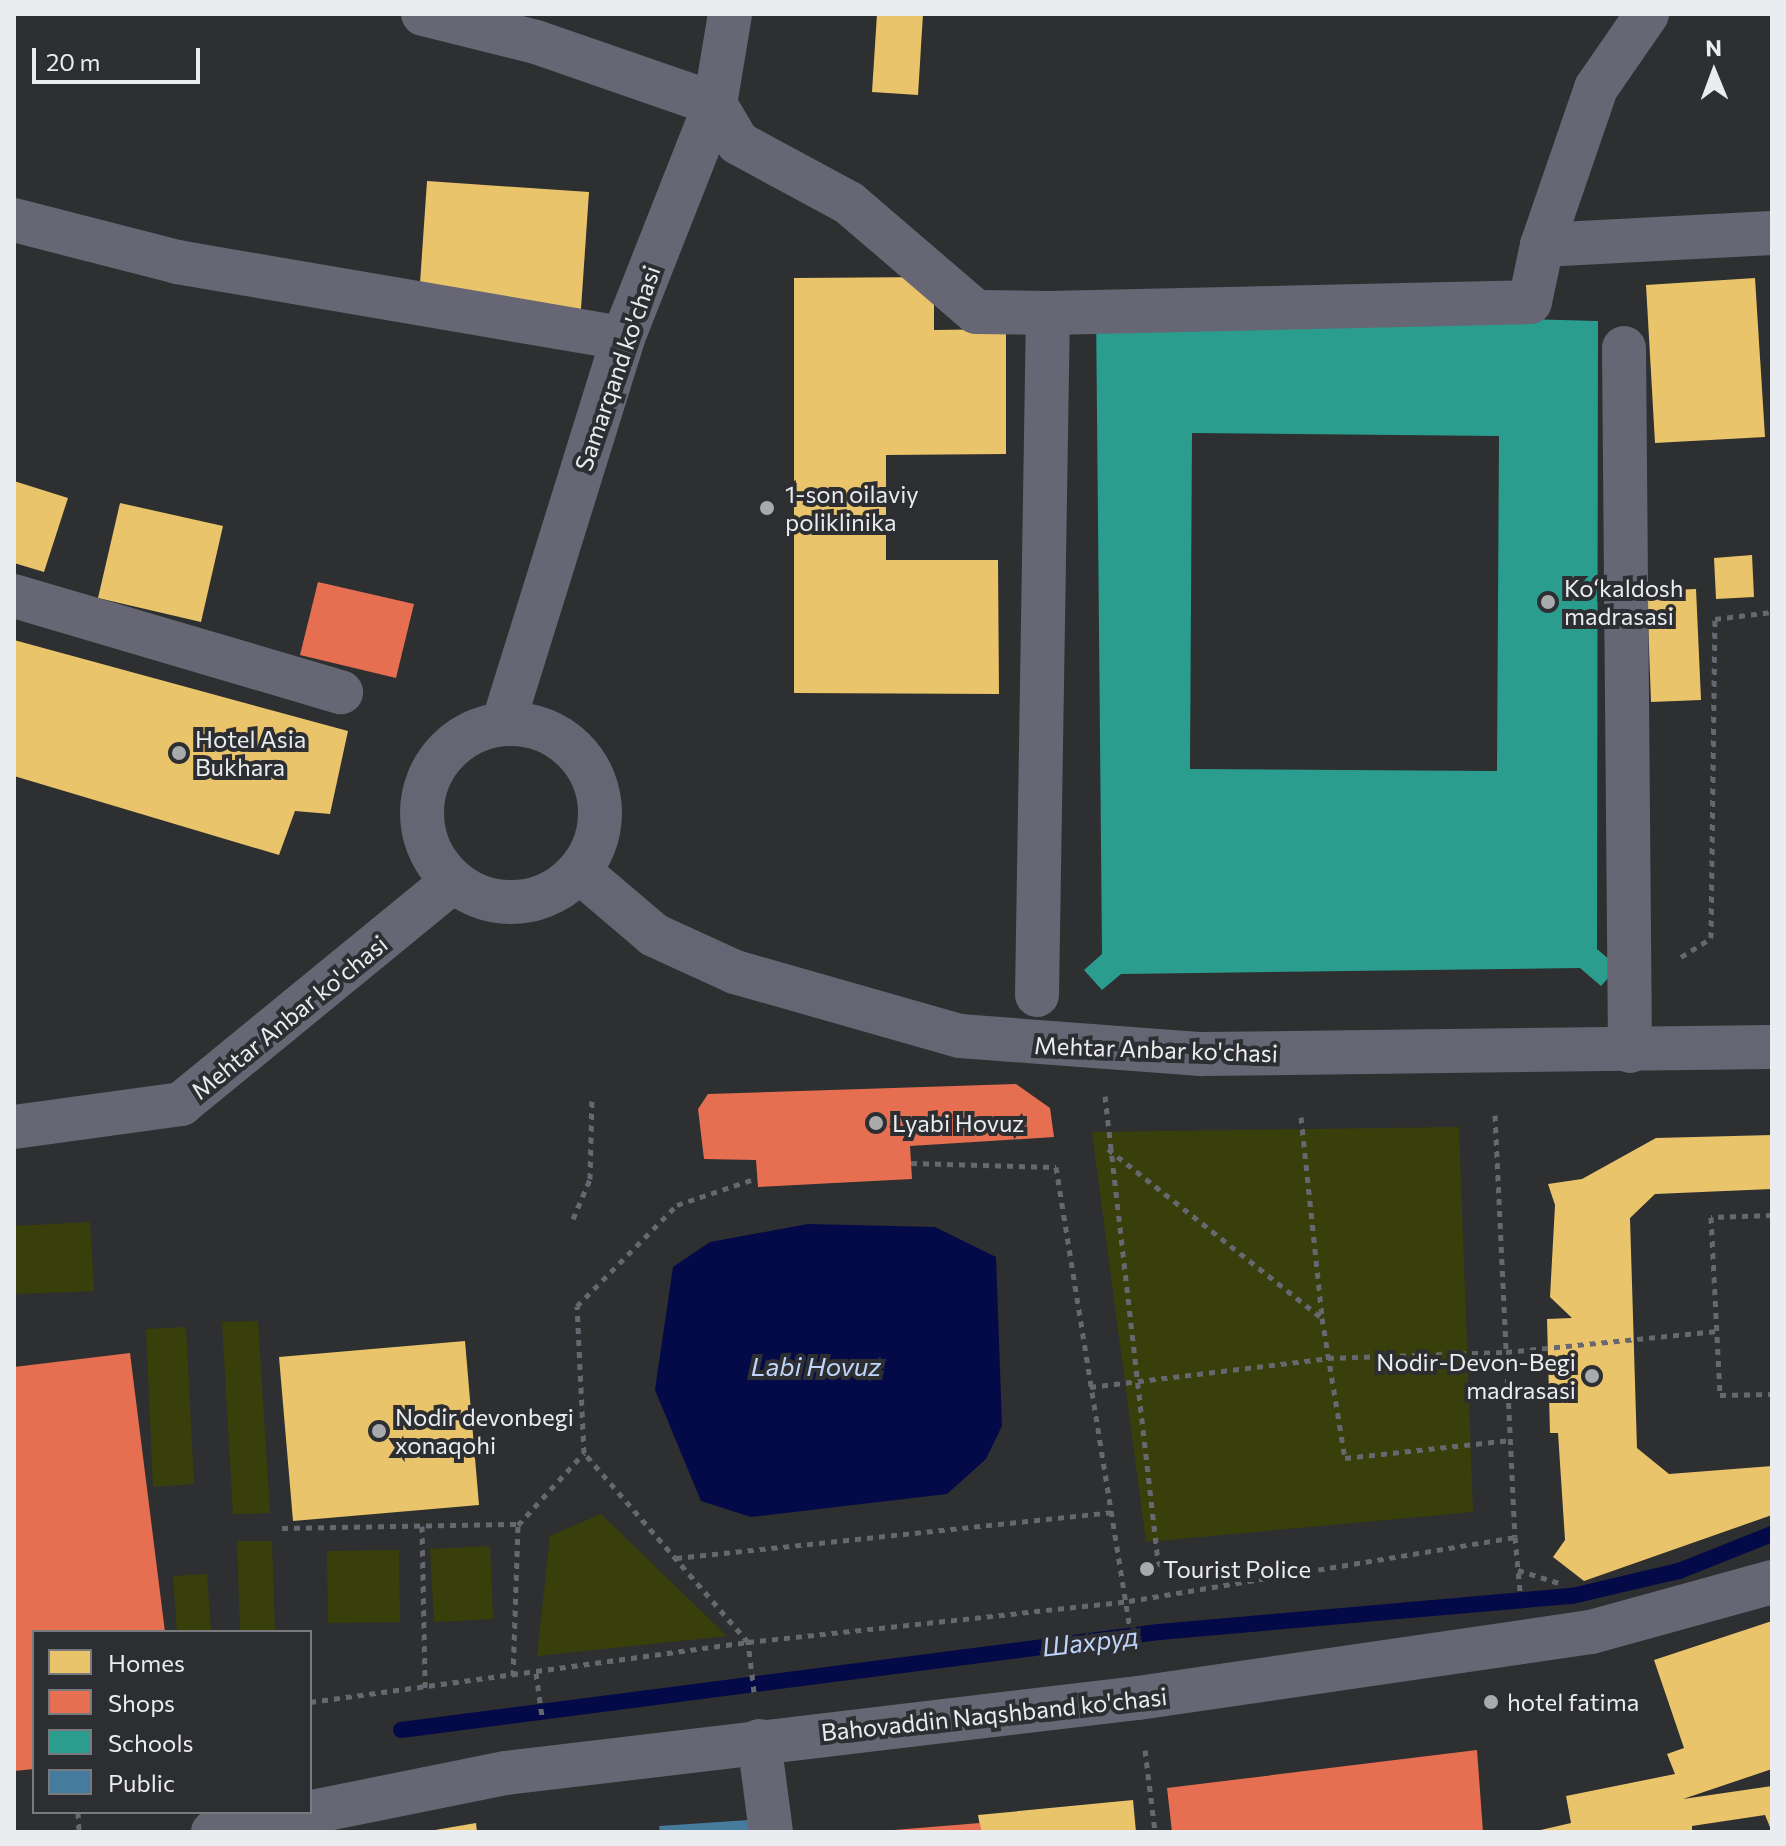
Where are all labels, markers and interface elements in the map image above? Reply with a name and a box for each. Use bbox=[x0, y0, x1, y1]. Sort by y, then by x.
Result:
scale bar bbox=[36, 32, 204, 82]
north arrow bbox=[1674, 32, 1754, 112]
text: N bbox=[1705, 34, 1722, 61]
text: 20 m bbox=[46, 47, 100, 76]
street label: Samarqand ko'chasi bbox=[568, 262, 666, 474]
place label: 1-son oilaviy poliklinika bbox=[785, 480, 919, 536]
marker: 1-son oilaviy poliklinika bbox=[756, 497, 778, 519]
place label: Koʻkaldosh madrasasi bbox=[1564, 574, 1683, 630]
marker: Koʻkaldosh madrasasi bbox=[1539, 593, 1557, 611]
place label: Hotel Asia Bukhara bbox=[195, 725, 306, 781]
marker: Hotel Asia Bukhara bbox=[170, 744, 188, 762]
street label: Mehtar Anbar ko'chasi bbox=[185, 929, 393, 1105]
street label: Mehtar Anbar ko'chasi bbox=[1034, 1030, 1278, 1068]
place label: Lyabi Hovuz bbox=[892, 1109, 1024, 1137]
marker: Lyabi Hovuz bbox=[867, 1114, 885, 1132]
place label: Nodir-Devon-Begi madrasasi bbox=[1376, 1348, 1576, 1404]
water label: Labi Hovuz bbox=[751, 1350, 881, 1382]
marker: Nodir-Devon-Begi madrasasi bbox=[1583, 1367, 1601, 1385]
place label: Nodir devonbegi xonaqohi bbox=[395, 1403, 574, 1459]
marker: Nodir devonbegi xonaqohi bbox=[370, 1422, 388, 1440]
place label: Tourist Police bbox=[1163, 1555, 1311, 1583]
marker: Tourist Police bbox=[1138, 1560, 1156, 1578]
water label: Шахруд bbox=[1040, 1620, 1140, 1662]
legend bbox=[32, 1630, 312, 1814]
text: Homes bbox=[108, 1648, 185, 1677]
street label: Bahovaddin Naqshband ko'chasi bbox=[820, 1682, 1168, 1746]
text: Shops bbox=[108, 1688, 175, 1717]
place label: hotel fatima bbox=[1507, 1688, 1639, 1716]
marker: hotel fatima bbox=[1482, 1693, 1500, 1711]
text: Schools bbox=[108, 1728, 193, 1757]
text: Public bbox=[108, 1768, 175, 1797]

